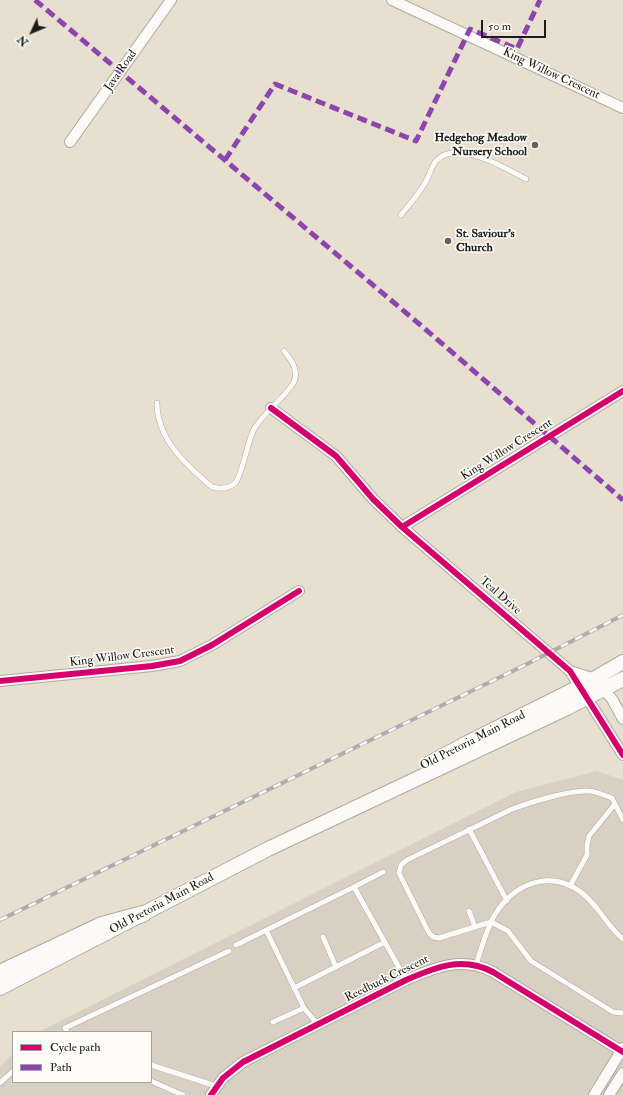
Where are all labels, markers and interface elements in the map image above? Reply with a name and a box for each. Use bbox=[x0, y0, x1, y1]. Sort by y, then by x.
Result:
north arrow bbox=[12, 12, 52, 52]
scale bar bbox=[483, 12, 548, 38]
text: 50 m bbox=[488, 19, 511, 34]
text: N bbox=[15, 33, 31, 49]
street label: King Willow Crescent bbox=[500, 45, 602, 103]
street label: Java Road bbox=[102, 48, 140, 94]
place label: Hedgehog Meadow Nursery School bbox=[435, 131, 527, 159]
marker: Hedgehog Meadow Nursery School bbox=[530, 140, 540, 150]
place label: St. Saviour's Church bbox=[456, 227, 515, 255]
marker: St. Saviour's Church bbox=[443, 236, 453, 246]
street label: King Willow Crescent bbox=[458, 416, 556, 484]
street label: Teal Drive bbox=[476, 574, 524, 618]
street label: King Willow Crescent bbox=[69, 643, 175, 671]
street label: Old Pretoria Main Road bbox=[418, 708, 528, 774]
street label: Old Pretoria Main Road bbox=[108, 870, 216, 938]
street label: Reedbuck Crescent bbox=[343, 952, 431, 1006]
legend bbox=[12, 1031, 152, 1083]
text: Cycle path bbox=[50, 1040, 100, 1055]
text: Path bbox=[50, 1060, 72, 1075]

